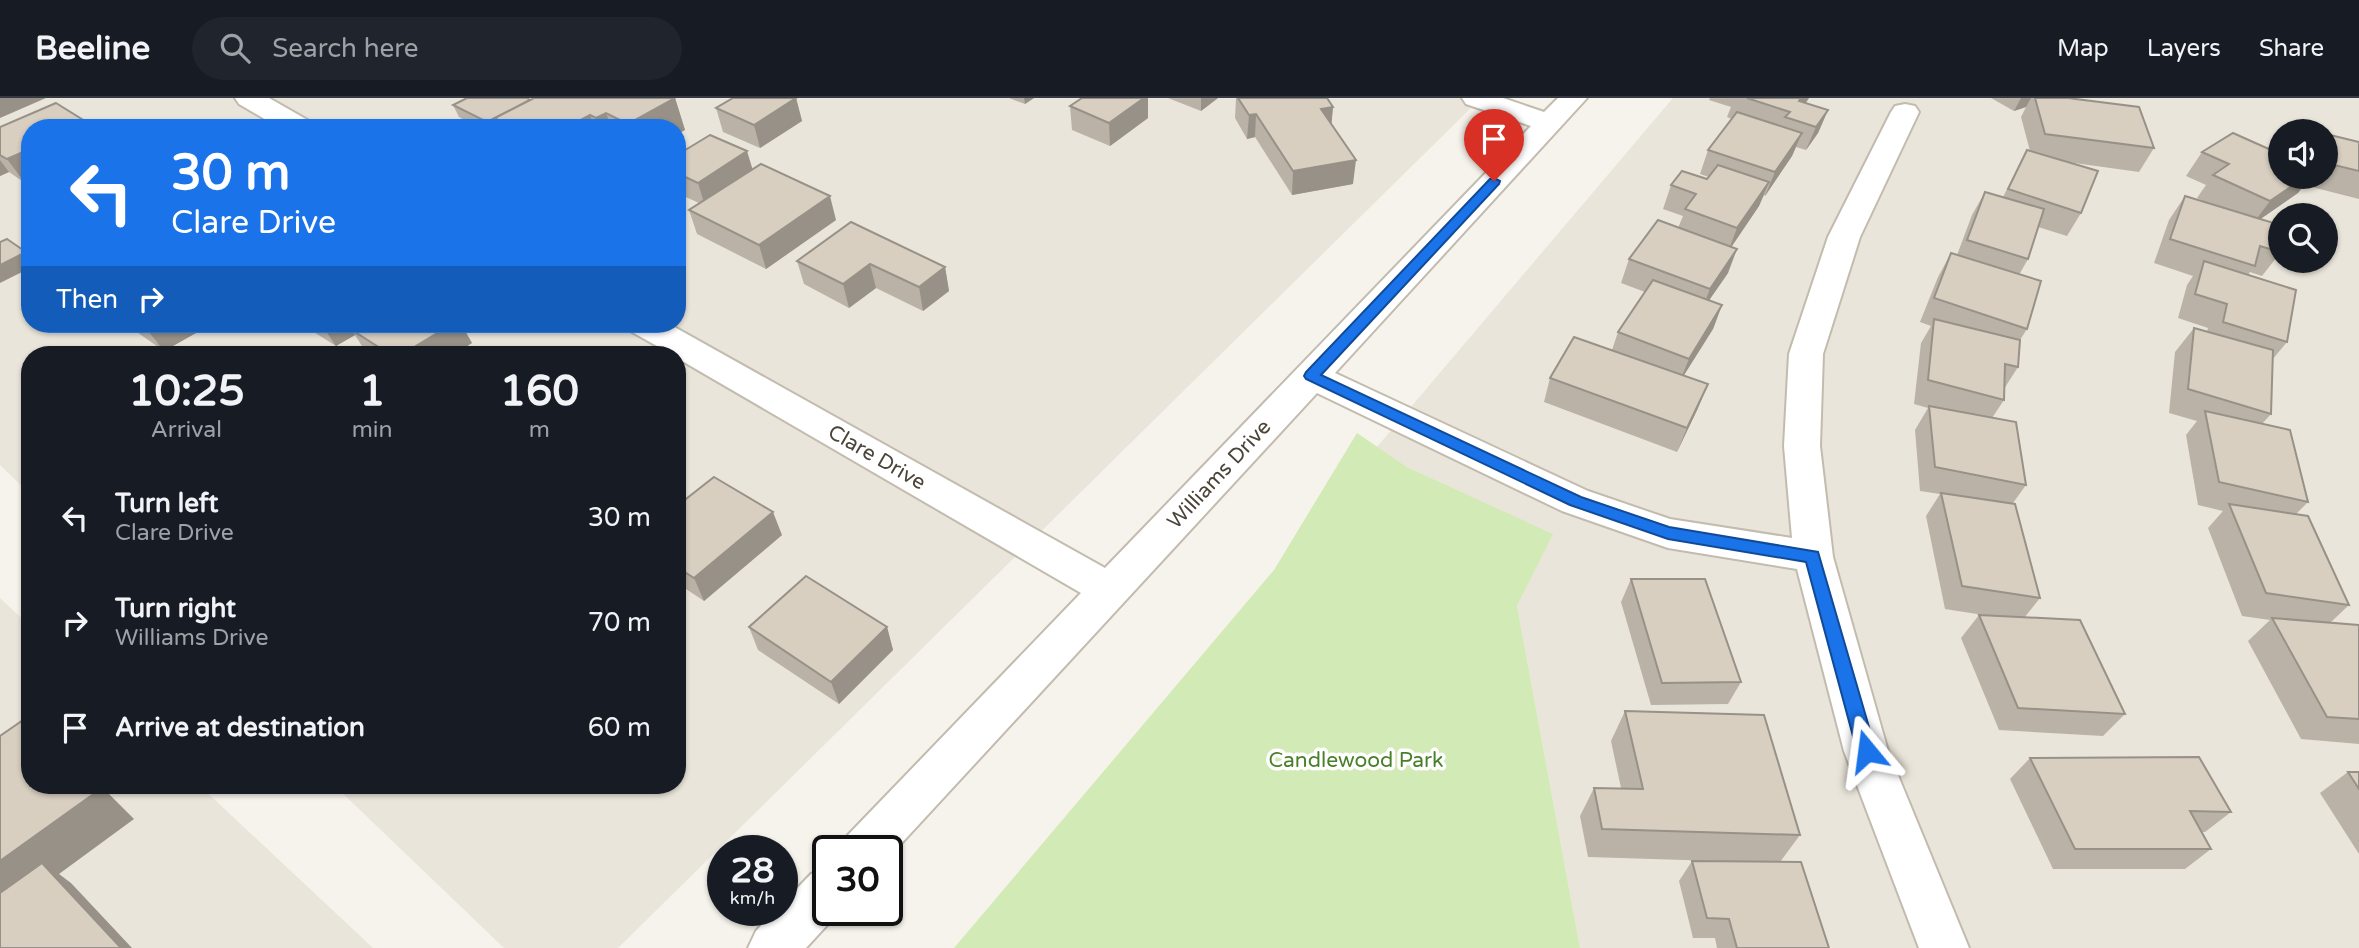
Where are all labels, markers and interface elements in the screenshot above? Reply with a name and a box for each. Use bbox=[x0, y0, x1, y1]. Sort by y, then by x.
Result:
search box bbox=[192, 17, 682, 80]
text: Beeline bbox=[35, 29, 150, 68]
icon: search bbox=[216, 29, 254, 67]
text: Search here bbox=[272, 33, 418, 64]
text: Map bbox=[2057, 34, 2109, 63]
text: Layers bbox=[2147, 34, 2221, 63]
text: Share bbox=[2259, 34, 2324, 63]
pin bbox=[1464, 109, 1524, 181]
map controls bbox=[2268, 119, 2338, 273]
button: sound bbox=[2268, 119, 2338, 189]
icon: arrive bbox=[1475, 120, 1513, 158]
text: 30 m bbox=[171, 144, 290, 203]
icon: left bbox=[56, 147, 147, 238]
button: search bbox=[2268, 203, 2338, 273]
text: Clare Drive bbox=[171, 204, 336, 242]
icon: right bbox=[132, 280, 170, 318]
text: Then bbox=[56, 284, 118, 315]
text: 10:25 bbox=[128, 366, 245, 417]
text: 1 bbox=[359, 366, 385, 417]
text: 160 bbox=[500, 366, 579, 417]
street label: Williams Drive bbox=[1162, 414, 1276, 534]
text: Arrival bbox=[151, 416, 222, 444]
text: min bbox=[352, 416, 393, 444]
text: m bbox=[529, 416, 550, 444]
street label: Clare Drive bbox=[824, 419, 930, 495]
text: Turn left bbox=[115, 488, 218, 519]
icon: left bbox=[56, 499, 94, 537]
text: 30 m bbox=[588, 502, 651, 533]
text: Clare Drive bbox=[115, 519, 234, 547]
text: Turn right bbox=[115, 593, 236, 624]
icon: right bbox=[56, 604, 94, 642]
text: 70 m bbox=[588, 607, 651, 638]
text: Williams Drive bbox=[115, 624, 269, 652]
icon: arrive bbox=[56, 709, 94, 747]
text: Arrive at destination bbox=[115, 712, 365, 743]
text: 60 m bbox=[588, 712, 651, 743]
position arrow bbox=[1830, 714, 1904, 788]
park label: Candlewood Park bbox=[1268, 748, 1444, 773]
speed limit sign: 30 bbox=[812, 835, 903, 926]
text: 28 bbox=[731, 850, 774, 892]
text: km/h bbox=[730, 887, 775, 909]

